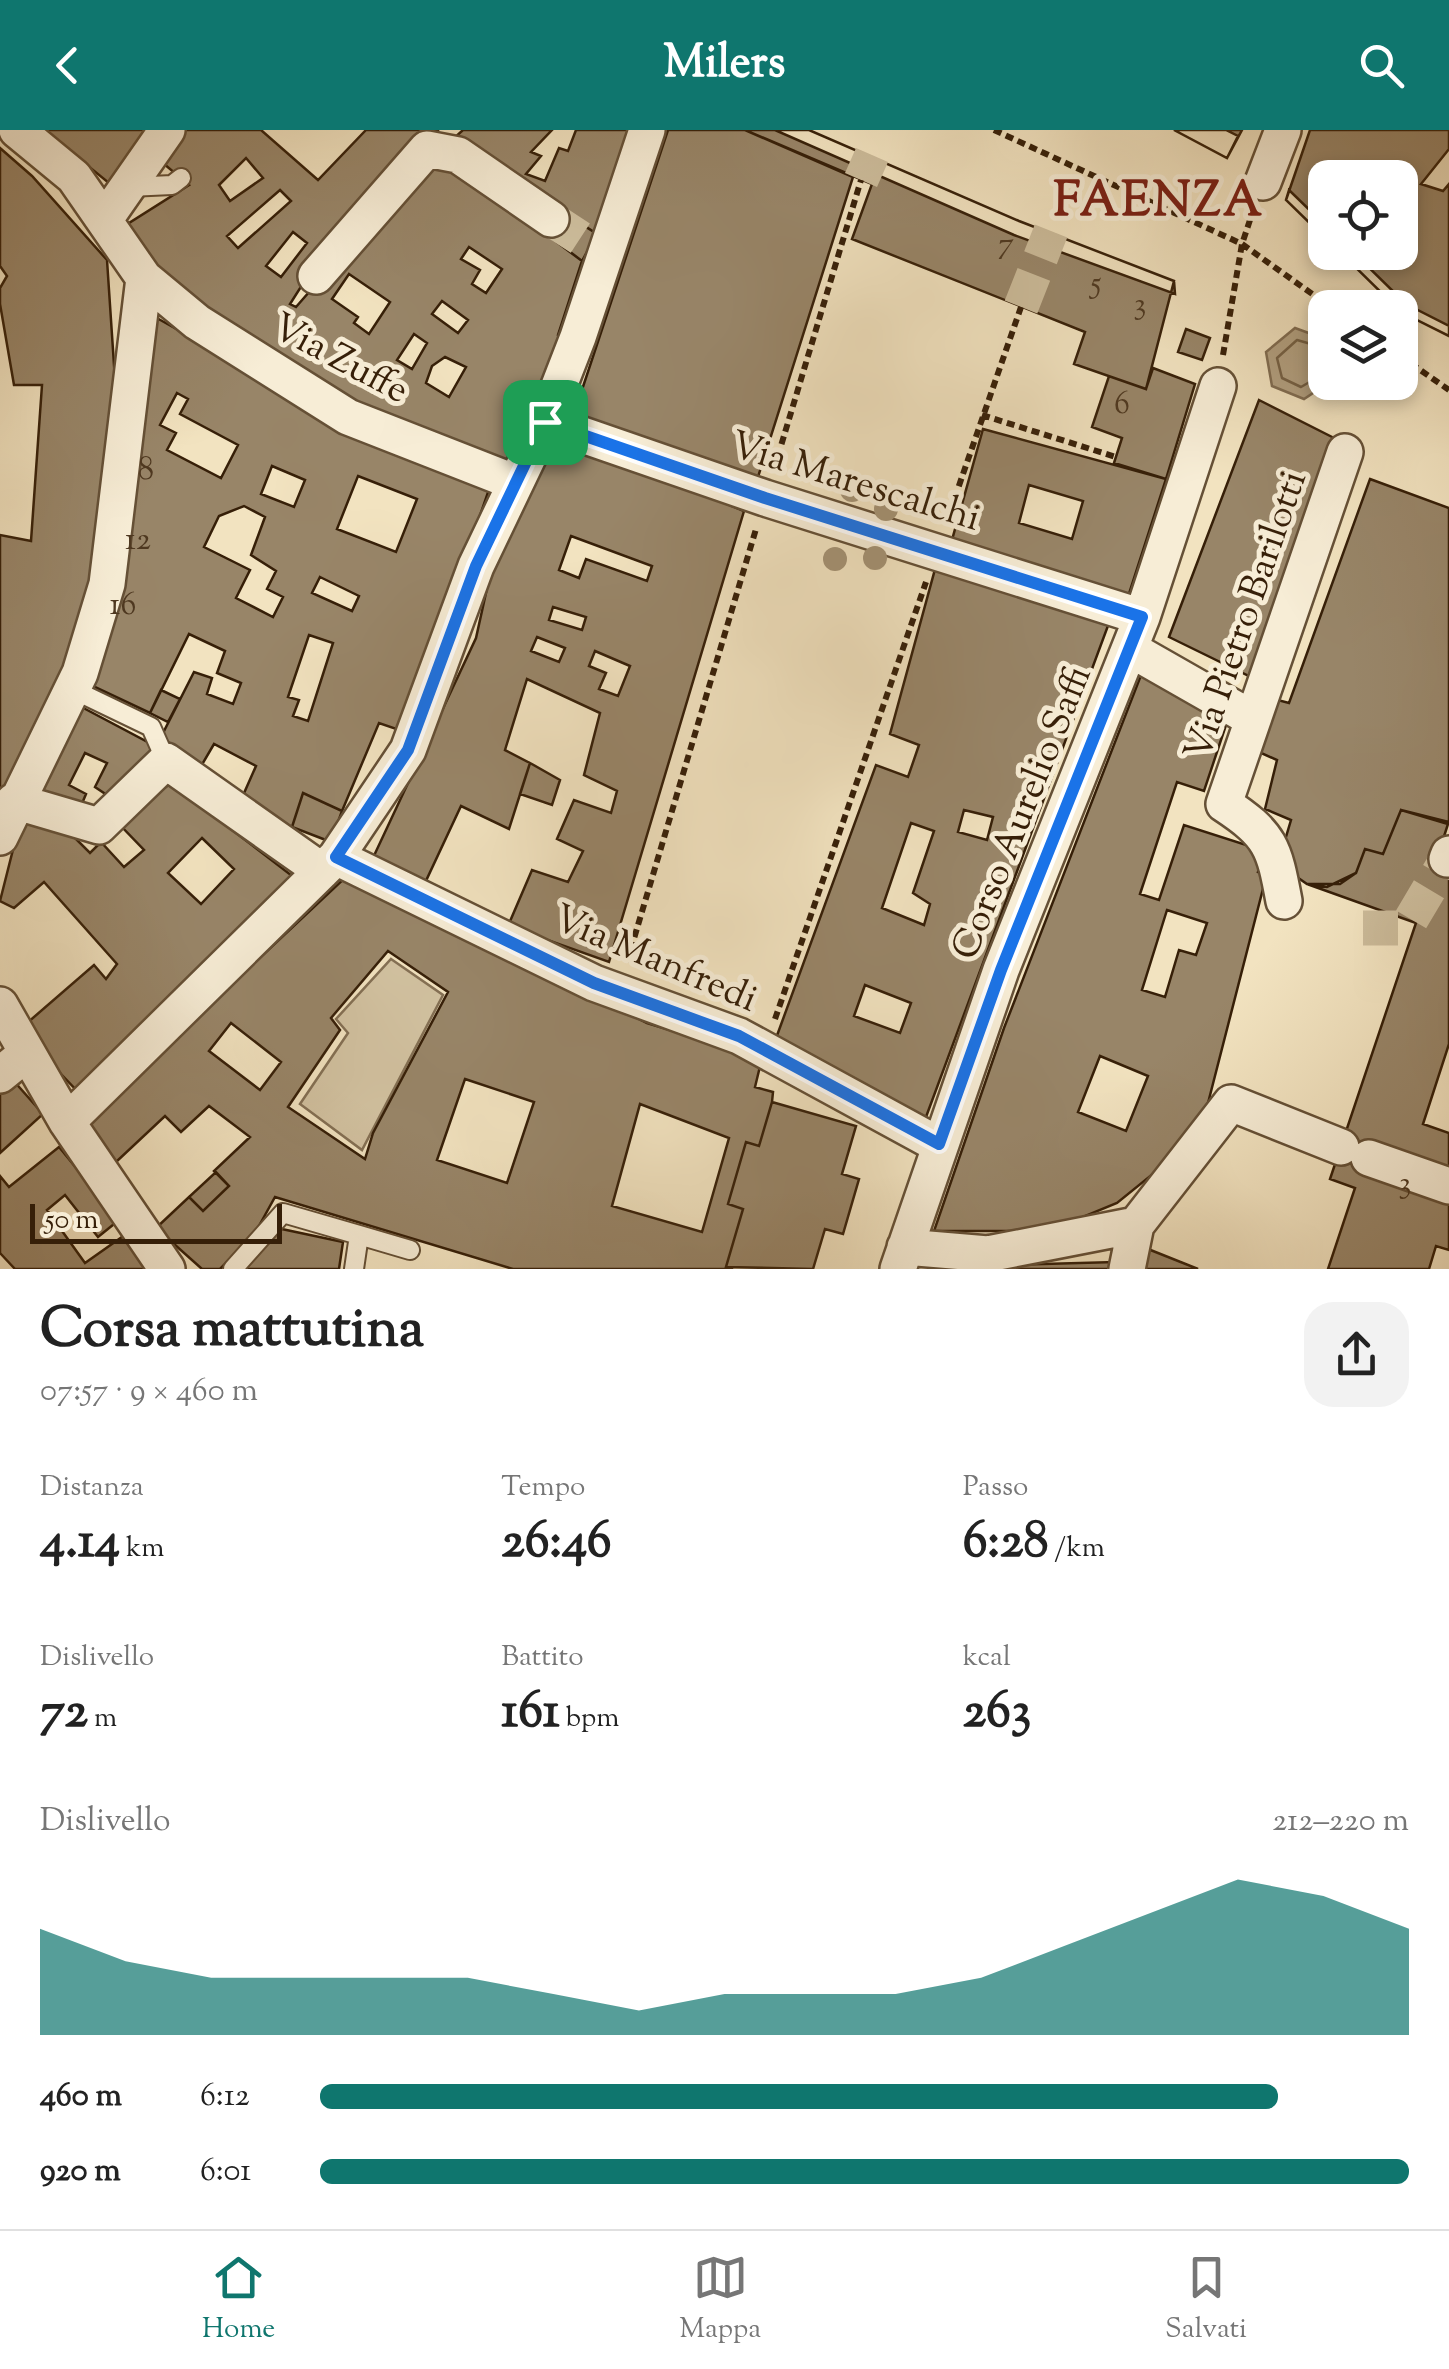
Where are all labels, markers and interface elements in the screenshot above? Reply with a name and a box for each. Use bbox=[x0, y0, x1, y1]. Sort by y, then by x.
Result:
text: Milers bbox=[664, 33, 785, 98]
icon: back bbox=[40, 38, 95, 93]
icon: search bbox=[1354, 38, 1409, 93]
map controls bbox=[1308, 160, 1418, 400]
button: locate bbox=[1308, 160, 1418, 270]
district label: FAENZA bbox=[1053, 169, 1265, 238]
house number: 7 bbox=[998, 222, 1014, 268]
house number: 5 bbox=[1089, 262, 1102, 308]
house number: 3 bbox=[1134, 283, 1146, 329]
button: layers bbox=[1308, 290, 1418, 400]
street label: Via Zuffe bbox=[261, 302, 417, 419]
pin bbox=[503, 380, 588, 465]
house number: 6 bbox=[1114, 382, 1130, 428]
icon: arrive bbox=[518, 395, 573, 450]
street label: Via Marescalchi bbox=[723, 420, 986, 547]
house number: 8 bbox=[138, 448, 154, 494]
street label: Via Pietro Barilotti bbox=[1173, 464, 1323, 769]
house number: 12 bbox=[125, 518, 151, 564]
house number: 16 bbox=[110, 583, 136, 629]
street label: Corso Aurelio Saffi bbox=[940, 659, 1107, 968]
street label: Via Manfredi bbox=[544, 893, 765, 1028]
house number: 3 bbox=[1399, 1162, 1411, 1208]
scale bar bbox=[30, 1199, 282, 1244]
text: 50 m bbox=[45, 1201, 99, 1241]
text: Corsa mattutina bbox=[40, 1292, 424, 1371]
button: share bbox=[1304, 1302, 1409, 1407]
text: 07:57 · 9 × 460 m bbox=[40, 1369, 258, 1415]
text: Distanza bbox=[40, 1468, 144, 1508]
text: Tempo bbox=[501, 1468, 585, 1508]
text: Passo bbox=[963, 1468, 1028, 1508]
text: 4.14 bbox=[40, 1508, 120, 1580]
text: 26:46 bbox=[501, 1508, 612, 1580]
text: 6:28 bbox=[963, 1508, 1048, 1580]
text: km bbox=[120, 1529, 164, 1569]
text: /km bbox=[1048, 1529, 1105, 1569]
text: Dislivello bbox=[40, 1638, 154, 1678]
text: Battito bbox=[501, 1638, 583, 1678]
text: kcal bbox=[963, 1638, 1011, 1678]
text: 72 bbox=[40, 1678, 88, 1750]
text: 161 bbox=[501, 1678, 560, 1750]
text: 263 bbox=[963, 1678, 1031, 1750]
text: m bbox=[88, 1699, 117, 1739]
text: bpm bbox=[560, 1699, 619, 1739]
text: Dislivello bbox=[40, 1799, 170, 1845]
text: 212–220 m bbox=[1272, 1799, 1409, 1845]
text: 460 m bbox=[40, 2074, 122, 2120]
text: 6:12 bbox=[200, 2074, 250, 2120]
text: 920 m bbox=[40, 2149, 121, 2195]
text: 6:01 bbox=[200, 2149, 251, 2195]
tab: Home bbox=[202, 2250, 275, 2350]
tab: Mappa bbox=[679, 2250, 761, 2350]
tab: Salvati bbox=[1165, 2250, 1247, 2350]

